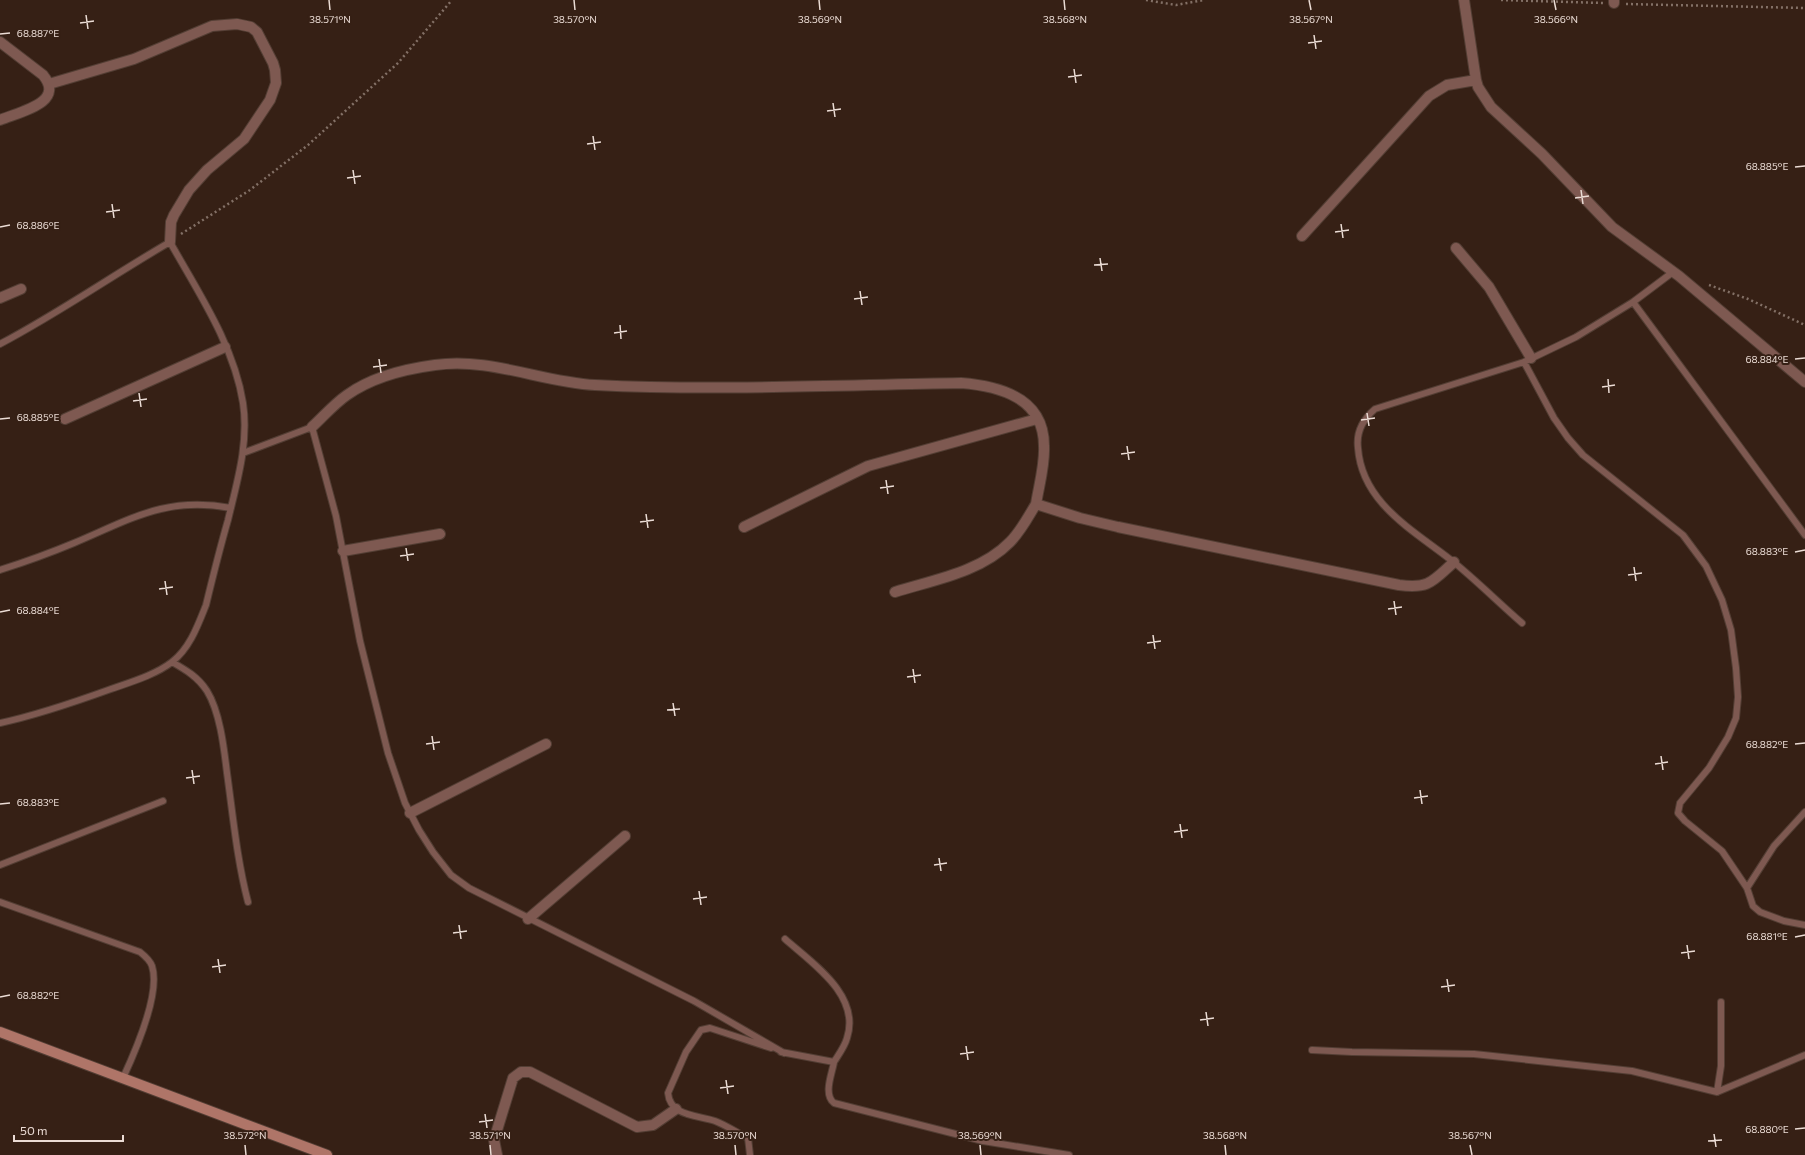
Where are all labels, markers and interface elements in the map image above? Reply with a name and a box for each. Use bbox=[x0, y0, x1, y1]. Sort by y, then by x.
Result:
text: 38.571°N bbox=[309, 13, 351, 25]
text: 38.570°N bbox=[553, 13, 597, 25]
text: 38.569°N bbox=[798, 13, 842, 25]
text: 38.568°N bbox=[1043, 13, 1087, 25]
text: 38.567°N bbox=[1289, 13, 1333, 25]
text: 38.566°N bbox=[1534, 13, 1578, 25]
text: 68.887°E bbox=[17, 27, 59, 39]
text: 68.885°E bbox=[1746, 160, 1788, 172]
text: 68.886°E bbox=[17, 219, 60, 231]
text: 68.884°E bbox=[1746, 353, 1789, 365]
text: 68.885°E bbox=[17, 411, 59, 423]
text: 68.883°E bbox=[1746, 545, 1788, 557]
text: 68.884°E bbox=[17, 604, 60, 616]
text: 68.882°E bbox=[1746, 738, 1788, 750]
text: 68.883°E bbox=[17, 796, 59, 808]
text: 68.881°E bbox=[1746, 930, 1788, 942]
text: 68.882°E bbox=[17, 989, 59, 1001]
scale bar bbox=[14, 1117, 123, 1143]
text: 50 m bbox=[20, 1123, 48, 1137]
text: 68.880°E bbox=[1745, 1123, 1789, 1135]
text: 38.572°N bbox=[224, 1129, 266, 1141]
text: 38.571°N bbox=[469, 1129, 511, 1141]
text: 38.570°N bbox=[713, 1129, 757, 1141]
text: 38.569°N bbox=[958, 1129, 1002, 1141]
text: 38.568°N bbox=[1203, 1129, 1247, 1141]
text: 38.567°N bbox=[1448, 1129, 1492, 1141]

